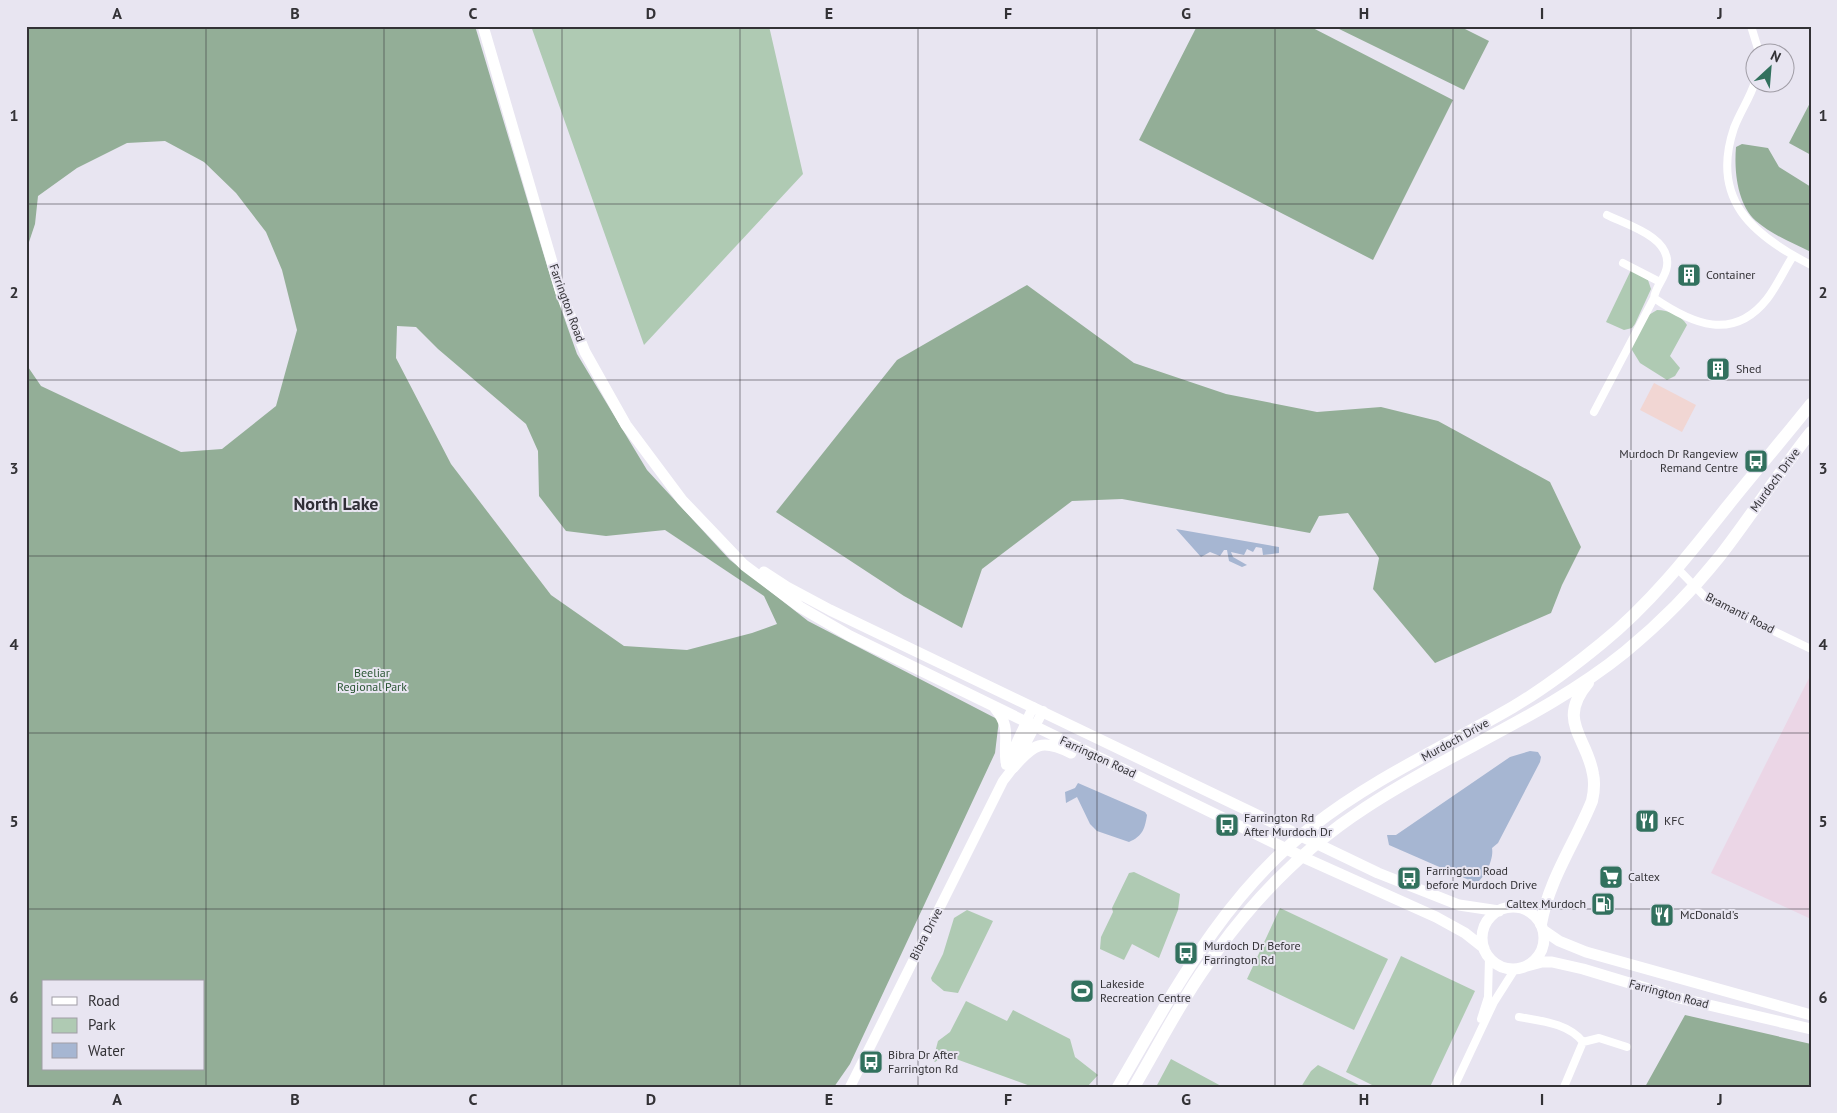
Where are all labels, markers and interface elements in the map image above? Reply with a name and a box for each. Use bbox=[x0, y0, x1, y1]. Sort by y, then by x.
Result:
text: A bbox=[112, 3, 122, 23]
text: B bbox=[290, 3, 300, 23]
text: C bbox=[469, 3, 478, 23]
text: D bbox=[646, 3, 656, 23]
text: E bbox=[825, 3, 833, 23]
text: F bbox=[1004, 3, 1012, 23]
text: G bbox=[1181, 3, 1191, 23]
text: H bbox=[1359, 3, 1369, 23]
text: I bbox=[1540, 3, 1544, 23]
text: J bbox=[1716, 3, 1723, 23]
north arrow bbox=[1744, 42, 1794, 92]
text: N bbox=[1768, 46, 1784, 66]
text: 1 bbox=[9, 105, 19, 125]
text: 1 bbox=[1818, 105, 1828, 125]
street label: Farrington Road bbox=[546, 262, 589, 344]
building icon: Container bbox=[1676, 262, 1702, 288]
place label: Container bbox=[1706, 267, 1755, 282]
text: 2 bbox=[9, 282, 19, 302]
text: 2 bbox=[1818, 282, 1828, 302]
building icon: Shed bbox=[1705, 356, 1731, 382]
place label: Shed bbox=[1736, 361, 1762, 376]
street label: Murdoch Drive bbox=[1746, 445, 1803, 514]
place label: Murdoch Dr Rangeview Remand Centre bbox=[1619, 446, 1738, 475]
bus stop icon: Murdoch Dr Rangeview Remand Centre bbox=[1743, 448, 1769, 474]
text: 3 bbox=[9, 458, 19, 478]
text: 3 bbox=[1818, 458, 1828, 478]
district label: North Lake bbox=[294, 492, 378, 515]
street label: Bramanti Road bbox=[1703, 589, 1777, 636]
text: 4 bbox=[9, 634, 19, 654]
text: 4 bbox=[1818, 634, 1828, 654]
park label: Beeliar Regional Park bbox=[337, 665, 407, 694]
street label: Murdoch Drive bbox=[1418, 715, 1491, 764]
street label: Farrington Road bbox=[1058, 732, 1139, 781]
restaurant icon: KFC bbox=[1634, 808, 1660, 834]
place label: Farrington Rd After Murdoch Dr bbox=[1244, 810, 1332, 839]
text: 5 bbox=[9, 811, 19, 831]
text: 5 bbox=[1818, 811, 1828, 831]
bus stop icon: Farrington Rd After Murdoch Dr bbox=[1214, 812, 1240, 838]
place label: KFC bbox=[1664, 813, 1685, 828]
place label: Farrington Road before Murdoch Drive bbox=[1426, 863, 1537, 892]
supermarket icon: Caltex bbox=[1598, 864, 1624, 890]
bus stop icon: Farrington Road before Murdoch Drive bbox=[1396, 865, 1422, 891]
place label: Caltex bbox=[1628, 869, 1660, 884]
fuel station icon: Caltex Murdoch bbox=[1590, 891, 1616, 917]
place label: Caltex Murdoch bbox=[1506, 896, 1586, 911]
restaurant icon: McDonald's bbox=[1649, 902, 1675, 928]
street label: Bibra Drive bbox=[906, 905, 945, 963]
place label: McDonald's bbox=[1680, 907, 1739, 922]
place label: Murdoch Dr Before Farrington Rd bbox=[1204, 938, 1301, 967]
bus stop icon: Murdoch Dr Before Farrington Rd bbox=[1173, 940, 1199, 966]
place label: Lakeside Recreation Centre bbox=[1100, 976, 1191, 1005]
street label: Farrington Road bbox=[1628, 976, 1711, 1011]
sports icon: Lakeside Recreation Centre bbox=[1069, 978, 1095, 1004]
legend bbox=[42, 980, 205, 1070]
text: 6 bbox=[9, 987, 19, 1007]
text: 6 bbox=[1818, 987, 1828, 1007]
text: Road bbox=[88, 991, 120, 1010]
text: Park bbox=[88, 1015, 116, 1034]
text: Water bbox=[88, 1041, 125, 1060]
place label: Bibra Dr After Farrington Rd bbox=[888, 1047, 958, 1076]
bus stop icon: Bibra Dr After Farrington Rd bbox=[858, 1049, 884, 1075]
text: A bbox=[112, 1089, 122, 1109]
text: B bbox=[290, 1089, 300, 1109]
text: C bbox=[469, 1089, 478, 1109]
text: D bbox=[646, 1089, 656, 1109]
text: E bbox=[825, 1089, 833, 1109]
text: F bbox=[1004, 1089, 1012, 1109]
text: G bbox=[1181, 1089, 1191, 1109]
text: H bbox=[1359, 1089, 1369, 1109]
text: I bbox=[1540, 1089, 1544, 1109]
text: J bbox=[1716, 1089, 1723, 1109]

